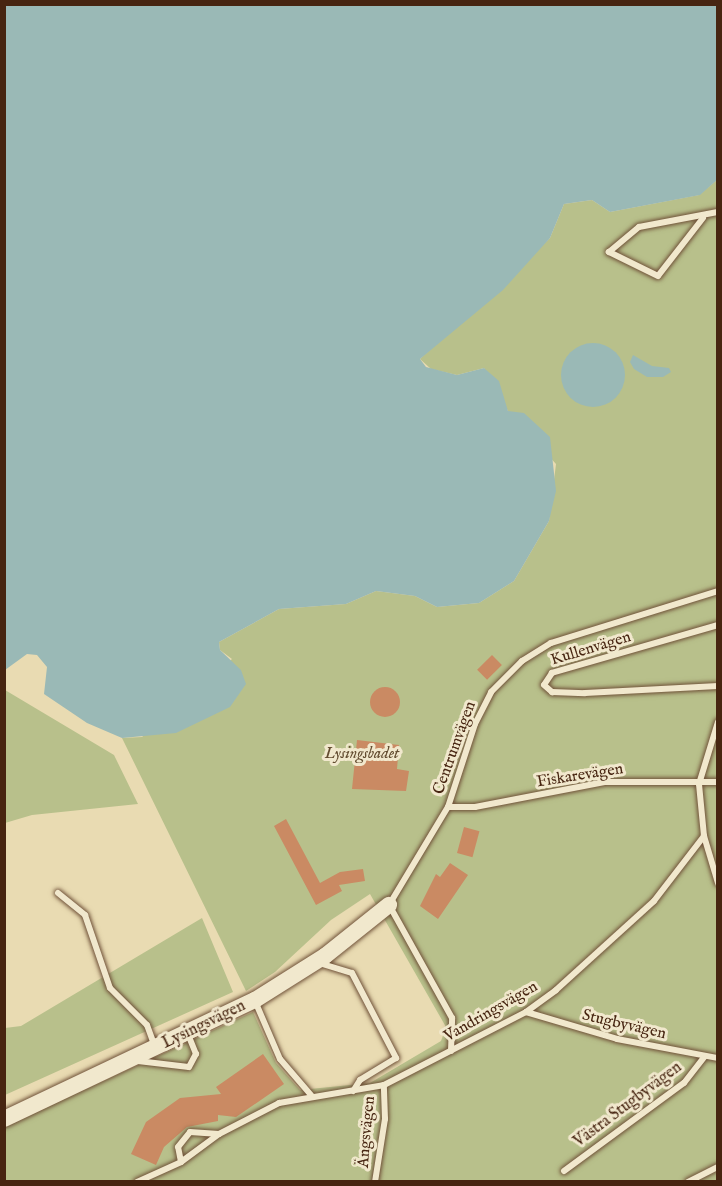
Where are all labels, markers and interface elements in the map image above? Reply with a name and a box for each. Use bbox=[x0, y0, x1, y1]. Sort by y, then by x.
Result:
street label: Kullenvägen bbox=[549, 628, 633, 670]
street label: Centrumvägen bbox=[429, 699, 481, 797]
park label: Lysingsbadet bbox=[325, 744, 399, 764]
street label: Fiskarevägen bbox=[535, 760, 625, 792]
street label: Vandringsvägen bbox=[441, 977, 541, 1047]
street label: Lysingsvägen bbox=[159, 997, 249, 1053]
street label: Stugbyvägen bbox=[580, 1006, 668, 1044]
street label: Västra Stugbyvägen bbox=[570, 1058, 686, 1152]
street label: Ängsvägen bbox=[354, 1095, 380, 1169]

